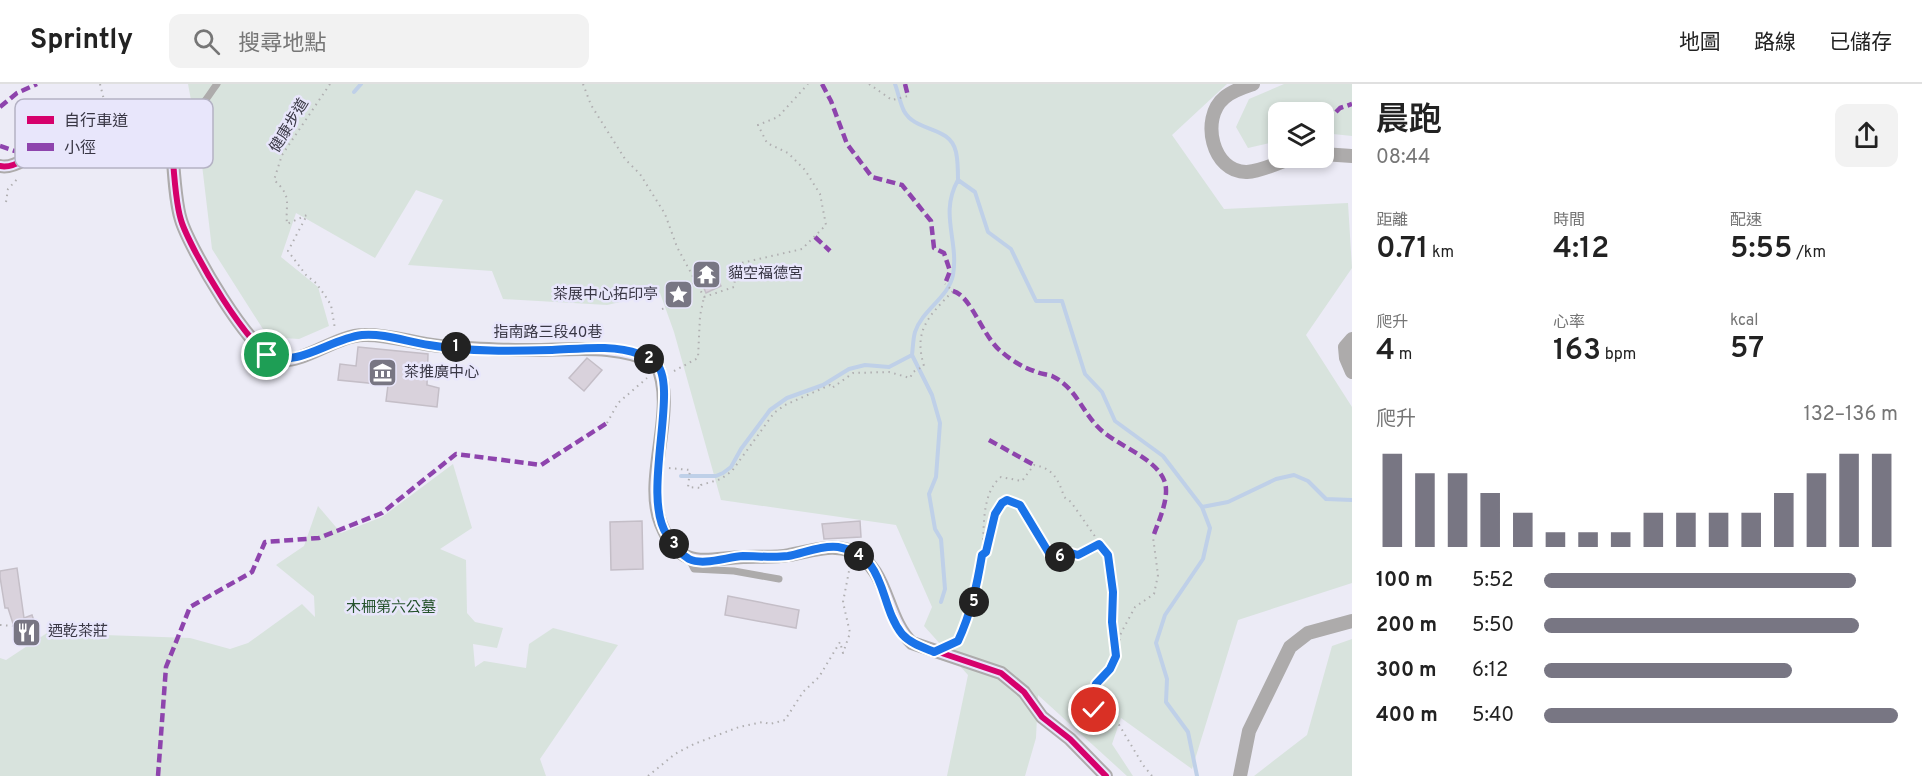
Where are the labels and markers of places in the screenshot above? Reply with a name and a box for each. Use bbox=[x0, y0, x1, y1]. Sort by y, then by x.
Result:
temple icon: 貓空福德宮 bbox=[691, 258, 723, 290]
place label: 貓空福德宮 bbox=[728, 264, 803, 284]
place icon: 茶展中心拓印亭 bbox=[663, 279, 695, 311]
place label: 茶展中心拓印亭 bbox=[553, 286, 658, 305]
pin bbox=[241, 329, 292, 380]
pin: 1 bbox=[441, 332, 471, 362]
pin: 2 bbox=[634, 344, 664, 374]
museum icon: 茶推廣中心 bbox=[367, 357, 399, 389]
place label: 茶推廣中心 bbox=[404, 364, 479, 383]
pin: 3 bbox=[659, 529, 689, 559]
pin: 4 bbox=[844, 541, 874, 571]
pin: 6 bbox=[1045, 542, 1075, 572]
pin: 5 bbox=[959, 587, 989, 617]
restaurant icon: 迺乾茶莊 bbox=[11, 616, 43, 648]
place label: 迺乾茶莊 bbox=[48, 623, 108, 642]
pin bbox=[1068, 684, 1119, 735]

